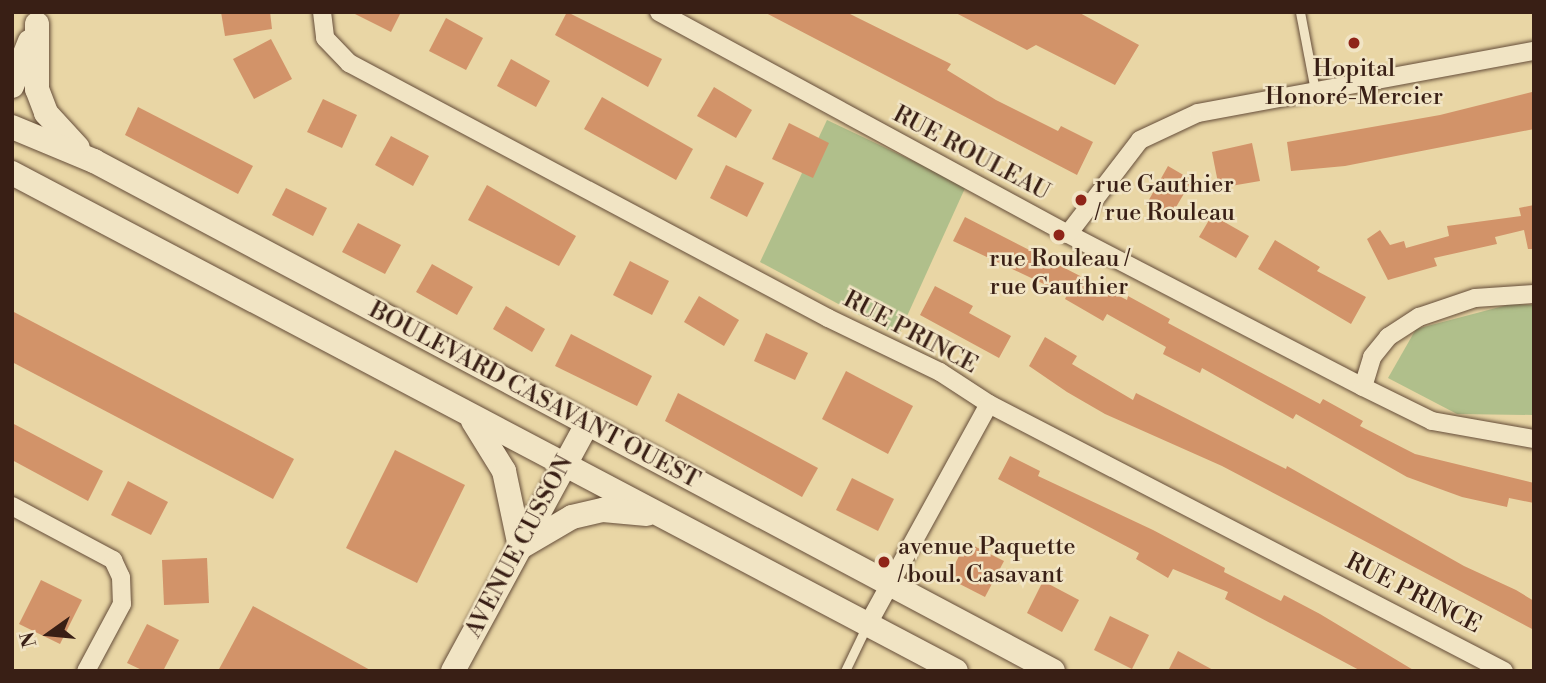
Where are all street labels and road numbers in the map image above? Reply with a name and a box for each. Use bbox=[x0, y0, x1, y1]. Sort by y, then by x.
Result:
street label: RUE ROULEAU bbox=[888, 101, 1054, 207]
street label: RUE PRINCE bbox=[838, 286, 982, 380]
street label: BOULEVARD CASAVANT OUEST bbox=[364, 296, 704, 496]
street label: AVENUE CUSSON bbox=[460, 451, 580, 643]
street label: RUE PRINCE bbox=[1341, 548, 1485, 640]

